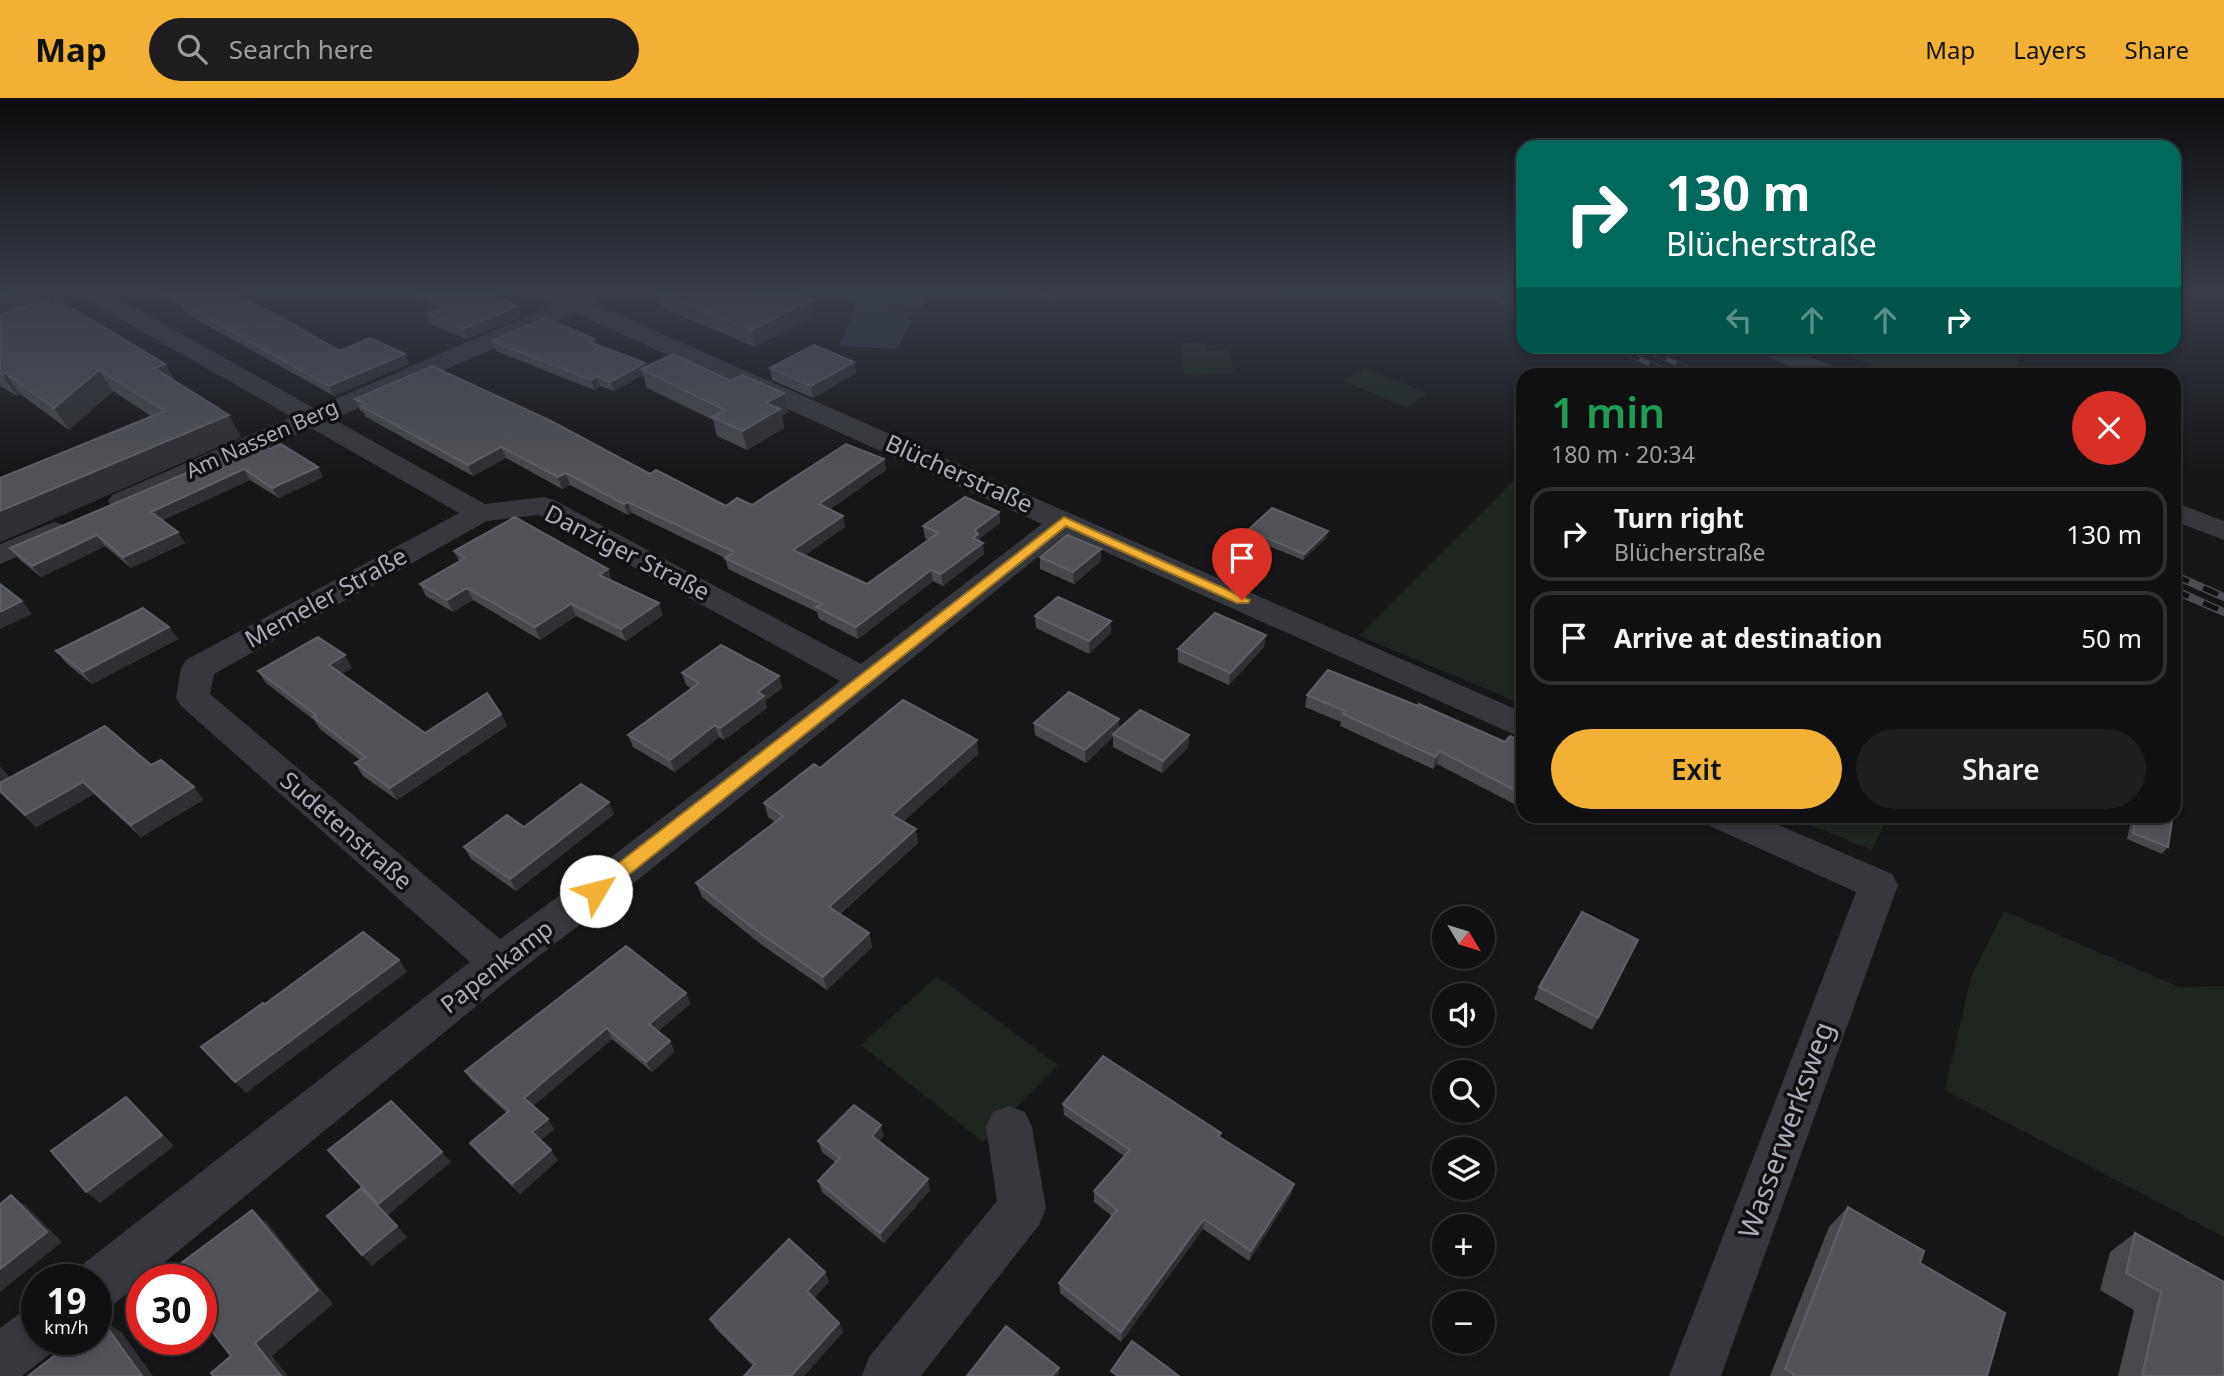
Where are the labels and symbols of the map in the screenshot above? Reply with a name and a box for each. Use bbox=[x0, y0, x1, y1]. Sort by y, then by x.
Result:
street label: Am Nassen Berg bbox=[181, 392, 342, 484]
street label: Blücherstraße bbox=[881, 425, 1039, 520]
street label: Danziger Straße bbox=[539, 496, 716, 607]
pin bbox=[1212, 528, 1272, 600]
street label: Memeler Straße bbox=[238, 538, 412, 655]
street label: Sudetenstraße bbox=[274, 763, 420, 896]
position arrow bbox=[559, 854, 633, 928]
north arrow bbox=[1432, 906, 1494, 970]
street label: Papenkamp bbox=[433, 911, 559, 1020]
street label: Wasserwerksweg bbox=[1728, 1016, 1842, 1243]
speed limit sign: 30 bbox=[126, 1264, 217, 1355]

